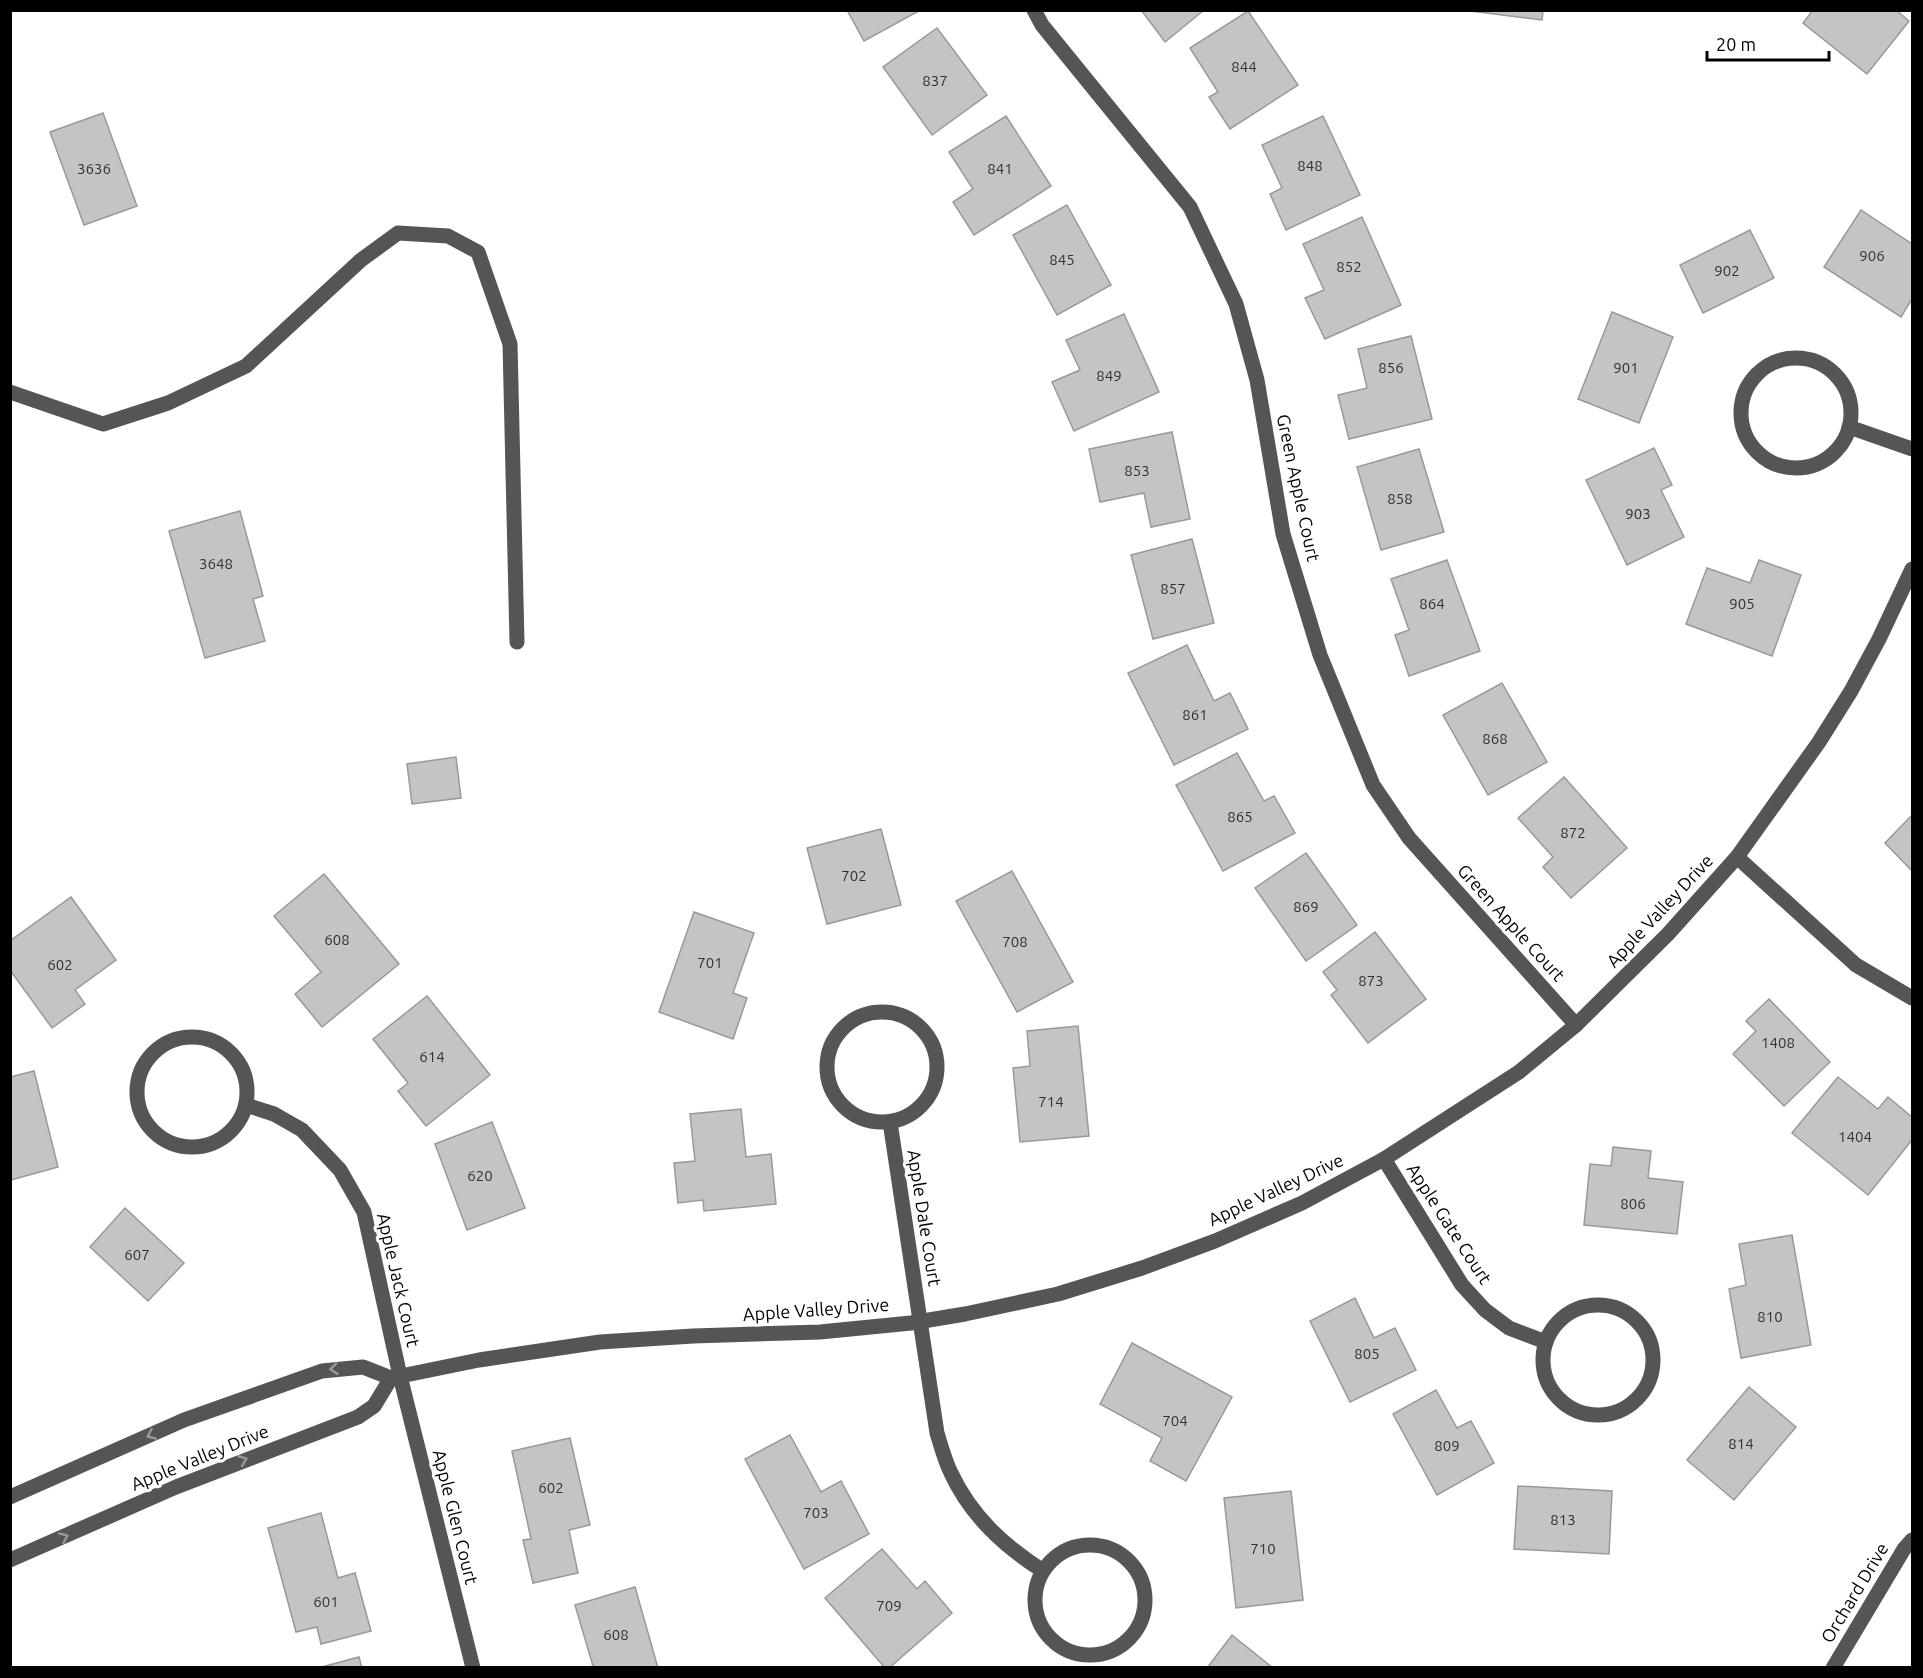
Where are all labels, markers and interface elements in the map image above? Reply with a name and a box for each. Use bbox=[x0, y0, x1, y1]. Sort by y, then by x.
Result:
scale bar bbox=[1707, 24, 1828, 62]
text: 20 m bbox=[1716, 34, 1756, 54]
house number: 844 bbox=[1231, 58, 1257, 75]
house number: 837 bbox=[922, 72, 948, 89]
house number: 848 bbox=[1297, 157, 1323, 174]
house number: 3636 bbox=[77, 160, 111, 177]
house number: 841 bbox=[987, 160, 1013, 177]
house number: 906 bbox=[1859, 247, 1885, 264]
house number: 845 bbox=[1049, 251, 1075, 268]
house number: 852 bbox=[1336, 258, 1362, 275]
house number: 902 bbox=[1714, 262, 1740, 279]
house number: 856 bbox=[1378, 359, 1404, 376]
house number: 901 bbox=[1613, 359, 1639, 376]
house number: 849 bbox=[1096, 367, 1122, 384]
street label: Green Apple Court bbox=[1274, 412, 1324, 563]
house number: 853 bbox=[1124, 462, 1150, 479]
house number: 858 bbox=[1387, 490, 1413, 507]
house number: 903 bbox=[1625, 505, 1651, 522]
house number: 3648 bbox=[199, 555, 233, 572]
house number: 857 bbox=[1160, 580, 1186, 597]
house number: 864 bbox=[1419, 595, 1445, 612]
house number: 905 bbox=[1729, 595, 1755, 612]
house number: 861 bbox=[1182, 706, 1208, 723]
house number: 868 bbox=[1482, 730, 1508, 747]
house number: 865 bbox=[1227, 808, 1253, 825]
house number: 872 bbox=[1560, 824, 1586, 841]
street label: Apple Valley Drive bbox=[1602, 850, 1717, 971]
street label: Green Apple Court bbox=[1454, 860, 1569, 985]
house number: 702 bbox=[841, 867, 867, 884]
house number: 869 bbox=[1293, 898, 1319, 915]
house number: 608 bbox=[324, 931, 350, 948]
house number: 708 bbox=[1002, 933, 1028, 950]
house number: 701 bbox=[697, 954, 723, 971]
house number: 602 bbox=[47, 956, 73, 973]
house number: 873 bbox=[1358, 972, 1384, 989]
house number: 1408 bbox=[1761, 1034, 1795, 1051]
house number: 614 bbox=[419, 1048, 445, 1065]
house number: 714 bbox=[1038, 1093, 1064, 1110]
house number: 1404 bbox=[1838, 1128, 1872, 1145]
street label: Apple Dale Court bbox=[904, 1148, 946, 1288]
street label: Apple Valley Drive bbox=[1205, 1149, 1346, 1229]
street label: Apple Gate Court bbox=[1403, 1159, 1496, 1287]
house number: 620 bbox=[467, 1167, 493, 1184]
house number: 806 bbox=[1620, 1195, 1646, 1212]
street label: Apple Jack Court bbox=[374, 1211, 424, 1349]
house number: 607 bbox=[124, 1246, 150, 1263]
street label: Apple Valley Drive bbox=[742, 1294, 890, 1324]
house number: 810 bbox=[1757, 1308, 1783, 1325]
house number: 805 bbox=[1354, 1345, 1380, 1362]
one-way arrow bbox=[330, 1362, 339, 1375]
house number: 704 bbox=[1162, 1412, 1188, 1429]
street label: Apple Valley Drive bbox=[128, 1420, 271, 1494]
one-way arrow bbox=[147, 1428, 158, 1440]
house number: 814 bbox=[1728, 1435, 1754, 1452]
house number: 809 bbox=[1434, 1437, 1460, 1454]
street label: Apple Glen Court bbox=[430, 1447, 482, 1586]
one-way arrow bbox=[238, 1455, 248, 1468]
house number: 602 bbox=[538, 1479, 564, 1496]
house number: 703 bbox=[803, 1504, 829, 1521]
house number: 813 bbox=[1550, 1511, 1576, 1528]
one-way arrow bbox=[58, 1532, 69, 1544]
street label: Orchard Drive bbox=[1817, 1539, 1892, 1646]
house number: 710 bbox=[1250, 1540, 1276, 1557]
house number: 601 bbox=[313, 1593, 339, 1610]
house number: 709 bbox=[876, 1597, 902, 1614]
house number: 608 bbox=[603, 1626, 629, 1643]

